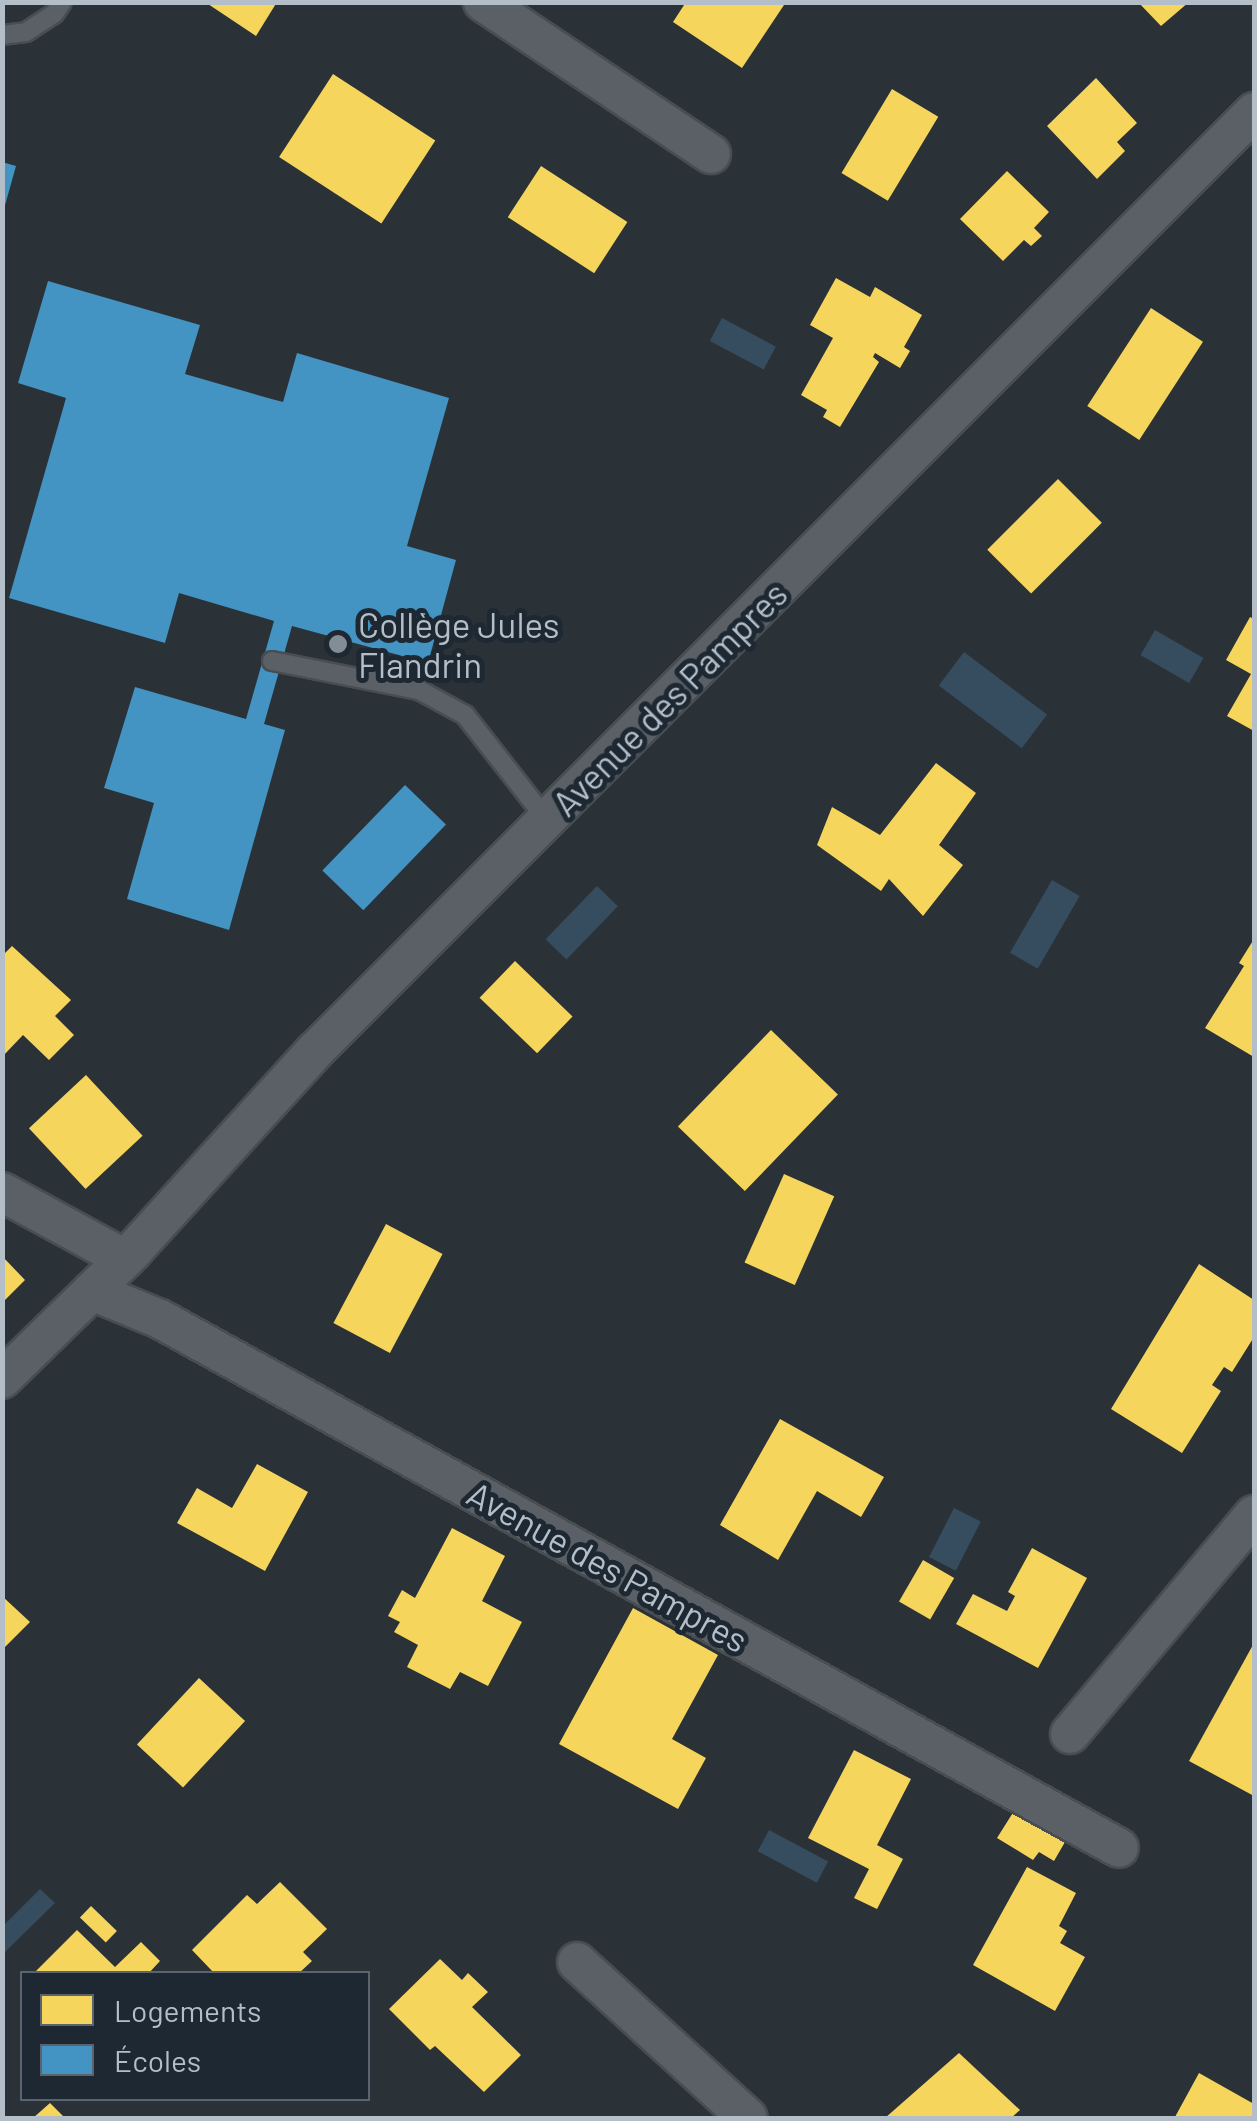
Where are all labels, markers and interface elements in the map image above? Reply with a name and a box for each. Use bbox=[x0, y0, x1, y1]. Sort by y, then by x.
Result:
street label: Avenue des Pampres bbox=[543, 572, 795, 824]
place label: Collège Jules Flandrin bbox=[358, 603, 560, 685]
marker: Collège Jules Flandrin bbox=[327, 633, 349, 655]
street label: Avenue des Pampres bbox=[460, 1472, 756, 1660]
legend bbox=[20, 1971, 370, 2101]
text: Logements bbox=[114, 1992, 262, 2028]
text: Écoles bbox=[114, 2042, 201, 2078]

